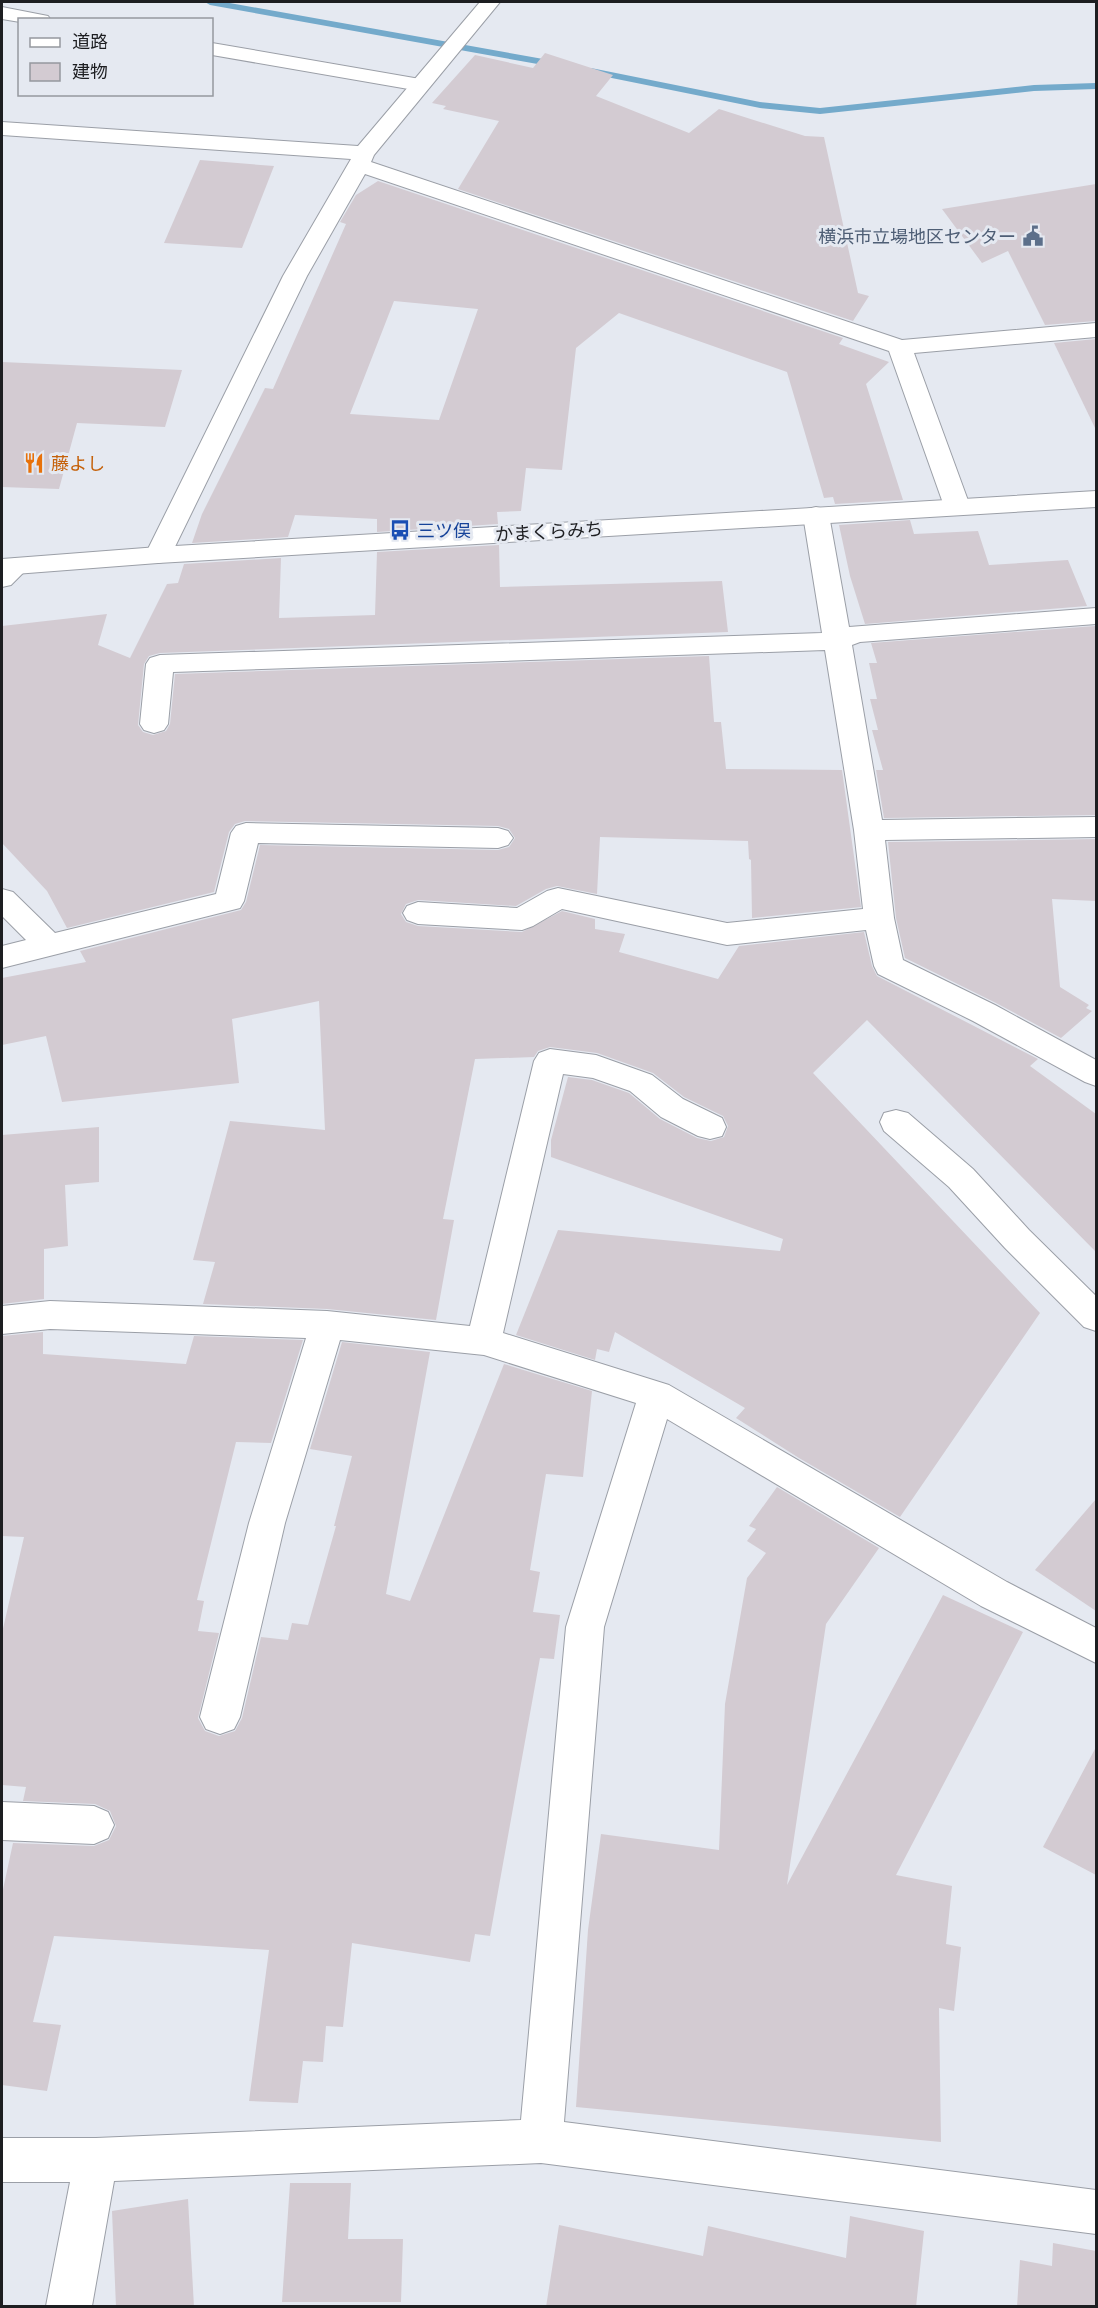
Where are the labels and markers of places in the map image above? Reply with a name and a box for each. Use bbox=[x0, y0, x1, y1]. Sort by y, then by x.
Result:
place label: 横浜市立場地区センター bbox=[818, 224, 1016, 248]
public building icon: 横浜市立場地区センター bbox=[1021, 224, 1045, 248]
restaurant icon: 藤よし bbox=[22, 451, 46, 475]
place label: 藤よし bbox=[51, 451, 105, 475]
bus stop icon: 三ツ俣 bbox=[388, 518, 412, 542]
place label: 三ツ俣 bbox=[417, 518, 471, 542]

